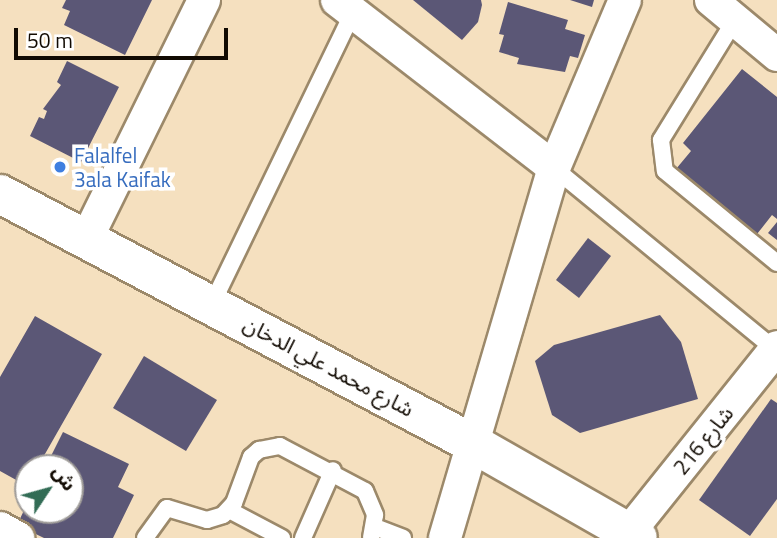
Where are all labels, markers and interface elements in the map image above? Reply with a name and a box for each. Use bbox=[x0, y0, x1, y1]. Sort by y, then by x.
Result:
scale bar bbox=[18, 14, 231, 58]
text: 50 m bbox=[27, 24, 73, 56]
place label: Falalfel 3ala Kaifak bbox=[74, 142, 171, 192]
marker: Falalfel 3ala Kaifak bbox=[52, 159, 68, 175]
street label: شارع محمد علي الدخان bbox=[240, 310, 418, 422]
street label: شارع 216 bbox=[668, 401, 738, 479]
north arrow bbox=[14, 454, 84, 524]
text: ش bbox=[45, 458, 84, 497]

